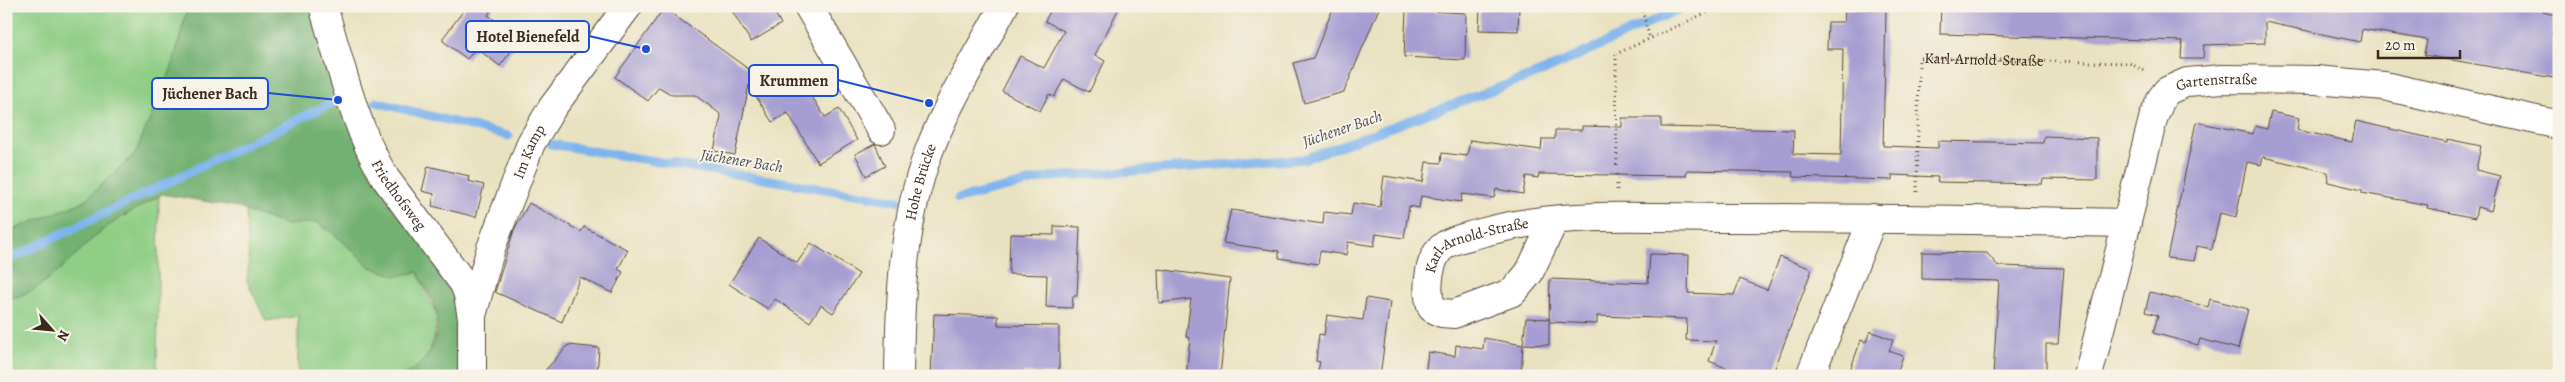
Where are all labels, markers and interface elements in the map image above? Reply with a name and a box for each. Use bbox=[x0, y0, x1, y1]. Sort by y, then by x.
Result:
callout: Hotel Bienefeld bbox=[466, 21, 589, 52]
text: Hotel Bienefeld bbox=[476, 26, 580, 48]
scale bar bbox=[2378, 28, 2460, 60]
text: 20 m bbox=[2385, 35, 2416, 55]
street label: Karl-Arnold-Straße bbox=[1924, 48, 2044, 71]
callout: Krummen bbox=[749, 65, 838, 96]
street label: Gartenstraße bbox=[2172, 69, 2258, 96]
text: Krummen bbox=[760, 70, 828, 92]
callout: Jüchener Bach bbox=[152, 78, 268, 109]
text: Jüchener Bach bbox=[162, 83, 258, 105]
water label: Jüchener Bach bbox=[1299, 105, 1385, 153]
street label: Im Kamp bbox=[508, 121, 550, 182]
street label: Hohe Brücke bbox=[900, 140, 941, 222]
water label: Jüchener Bach bbox=[698, 143, 785, 178]
street label: Friedhofsweg bbox=[367, 156, 431, 235]
street label: Karl-Arnold-Straße bbox=[1420, 213, 1530, 275]
north arrow bbox=[28, 304, 78, 354]
text: N bbox=[52, 327, 74, 345]

